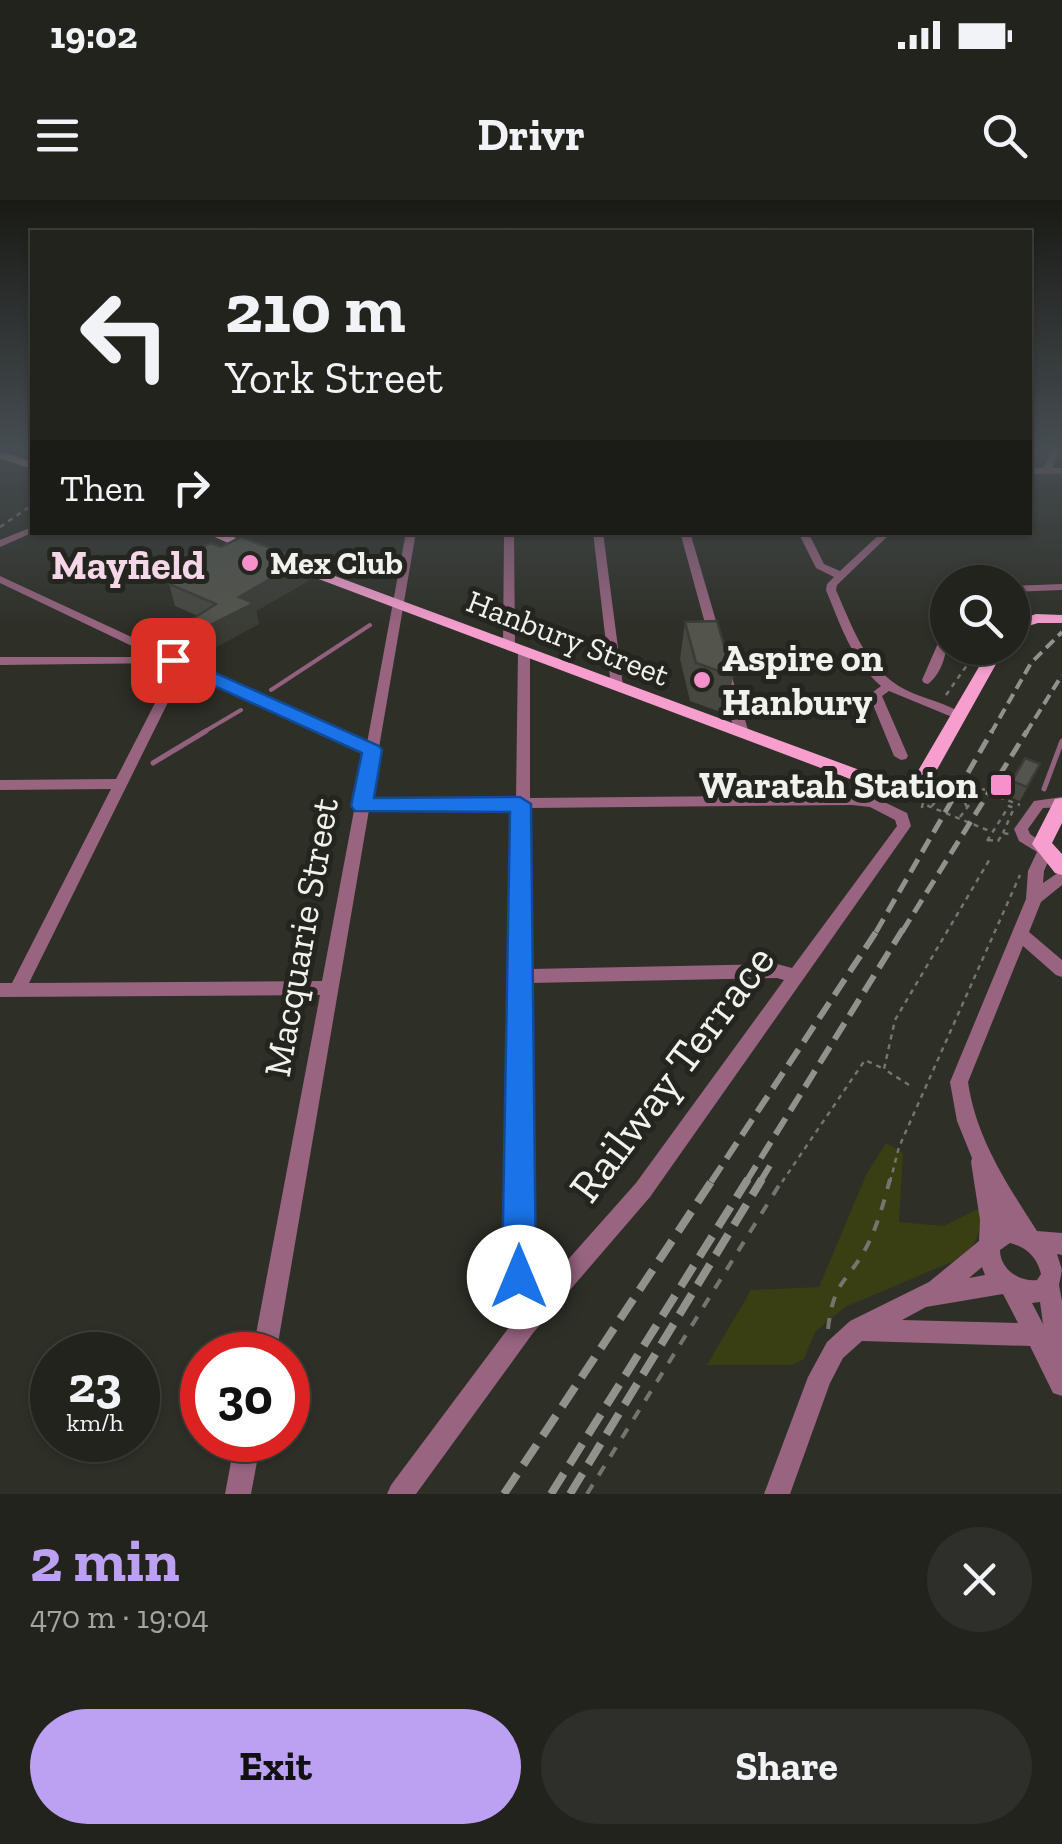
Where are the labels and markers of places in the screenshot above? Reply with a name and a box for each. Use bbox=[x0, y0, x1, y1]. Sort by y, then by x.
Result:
place label: Mex Club bbox=[270, 544, 403, 582]
marker: Mex Club bbox=[239, 552, 261, 574]
pin bbox=[131, 618, 216, 703]
place label: Aspire on Hanbury bbox=[722, 635, 884, 725]
marker: Aspire on Hanbury bbox=[691, 669, 713, 691]
place label: Waratah Station bbox=[699, 762, 978, 808]
marker: Waratah Station bbox=[988, 772, 1014, 798]

